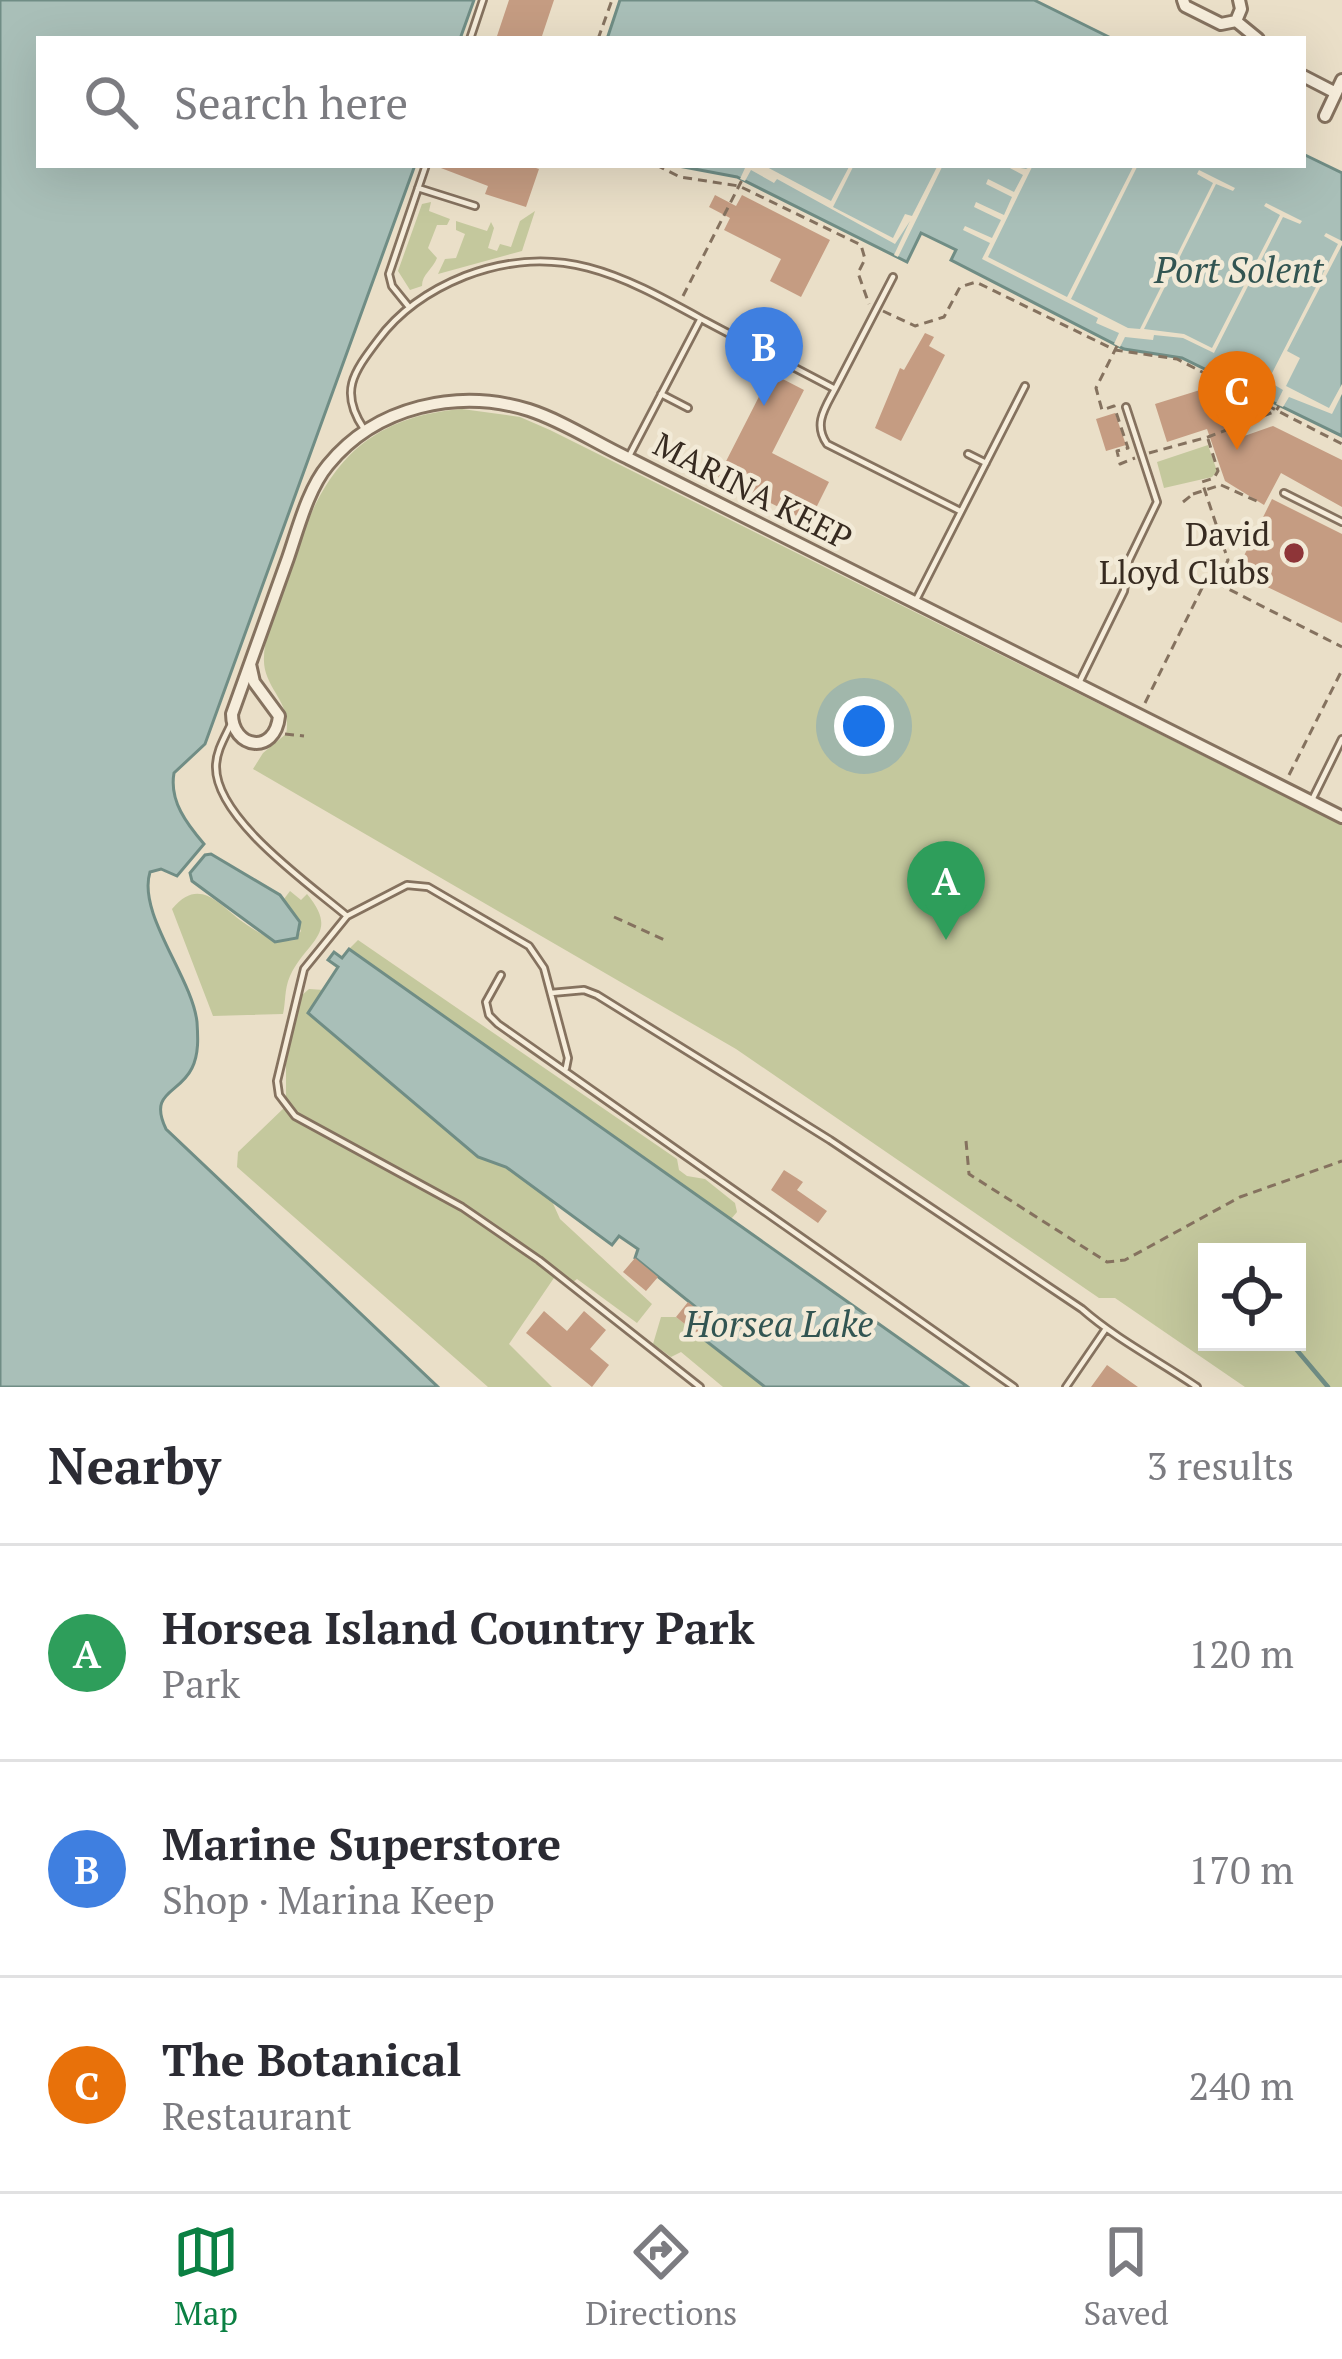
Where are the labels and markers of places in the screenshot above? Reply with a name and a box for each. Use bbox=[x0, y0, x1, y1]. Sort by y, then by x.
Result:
pin: B bbox=[725, 307, 803, 406]
pin: C bbox=[1198, 351, 1276, 450]
place label: David Lloyd Clubs bbox=[1099, 512, 1270, 593]
marker: David Lloyd Clubs bbox=[1281, 540, 1307, 566]
pin: A bbox=[907, 841, 985, 940]

